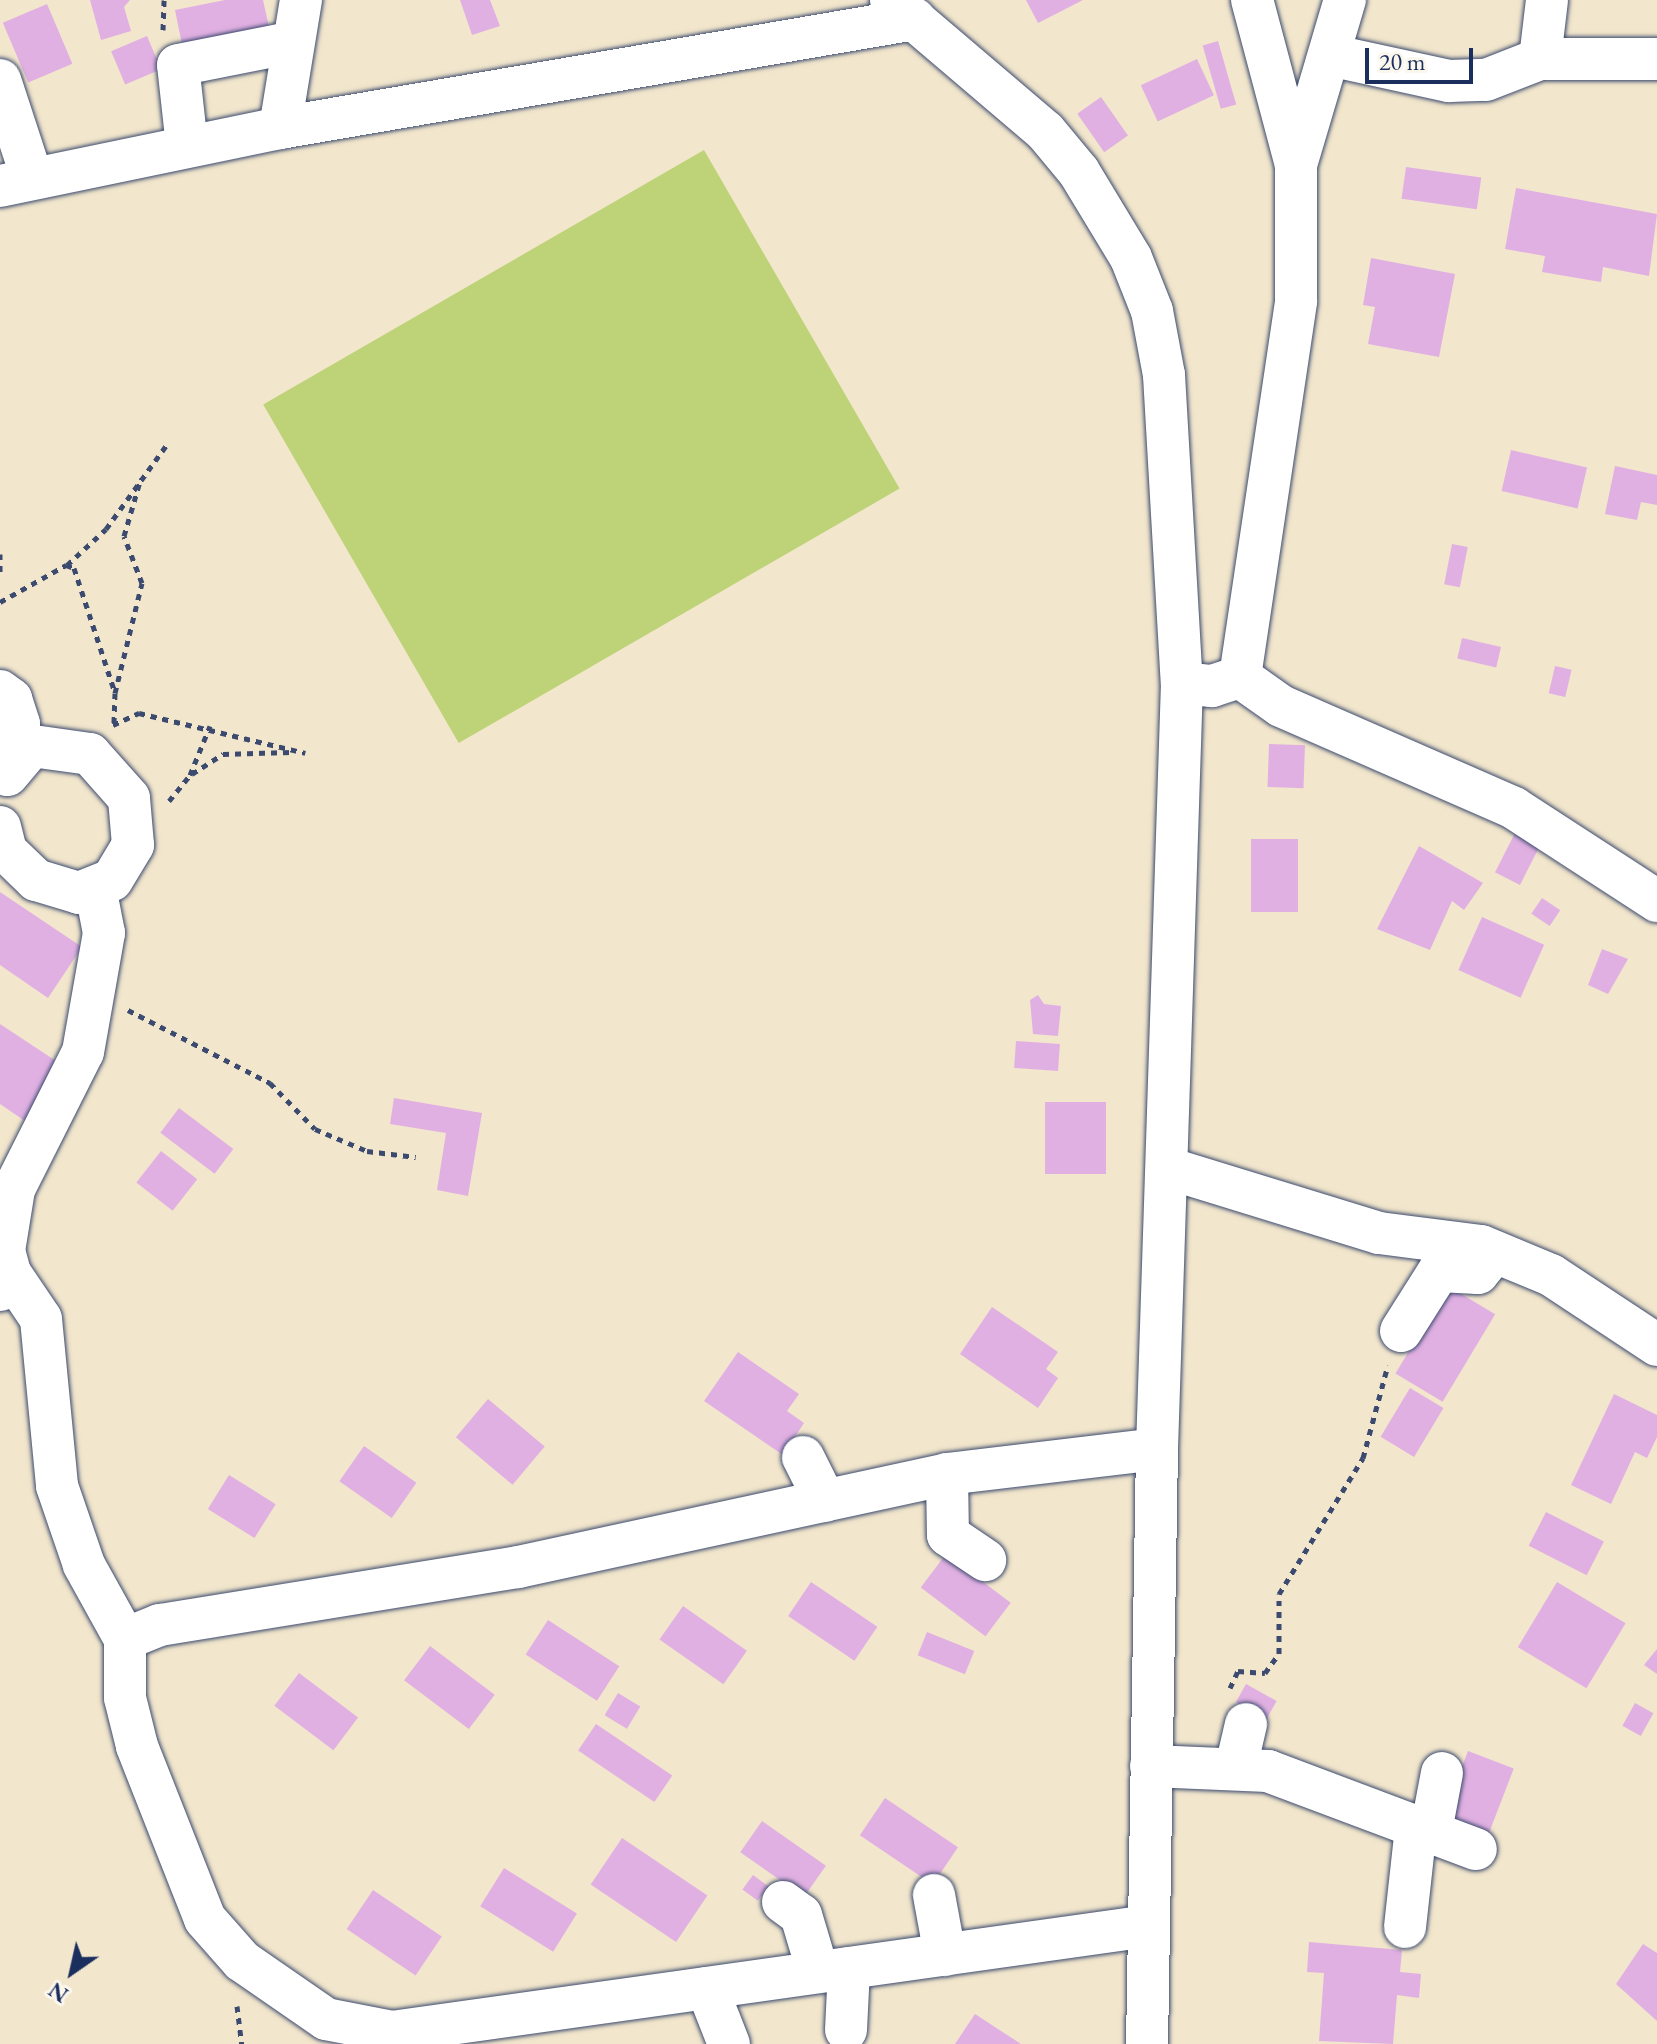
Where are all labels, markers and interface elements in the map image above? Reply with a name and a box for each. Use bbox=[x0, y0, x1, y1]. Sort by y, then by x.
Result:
scale bar bbox=[1369, 32, 1477, 82]
text: 20 m bbox=[1379, 46, 1426, 77]
north arrow bbox=[32, 1932, 112, 2012]
text: N bbox=[43, 1975, 74, 2009]

